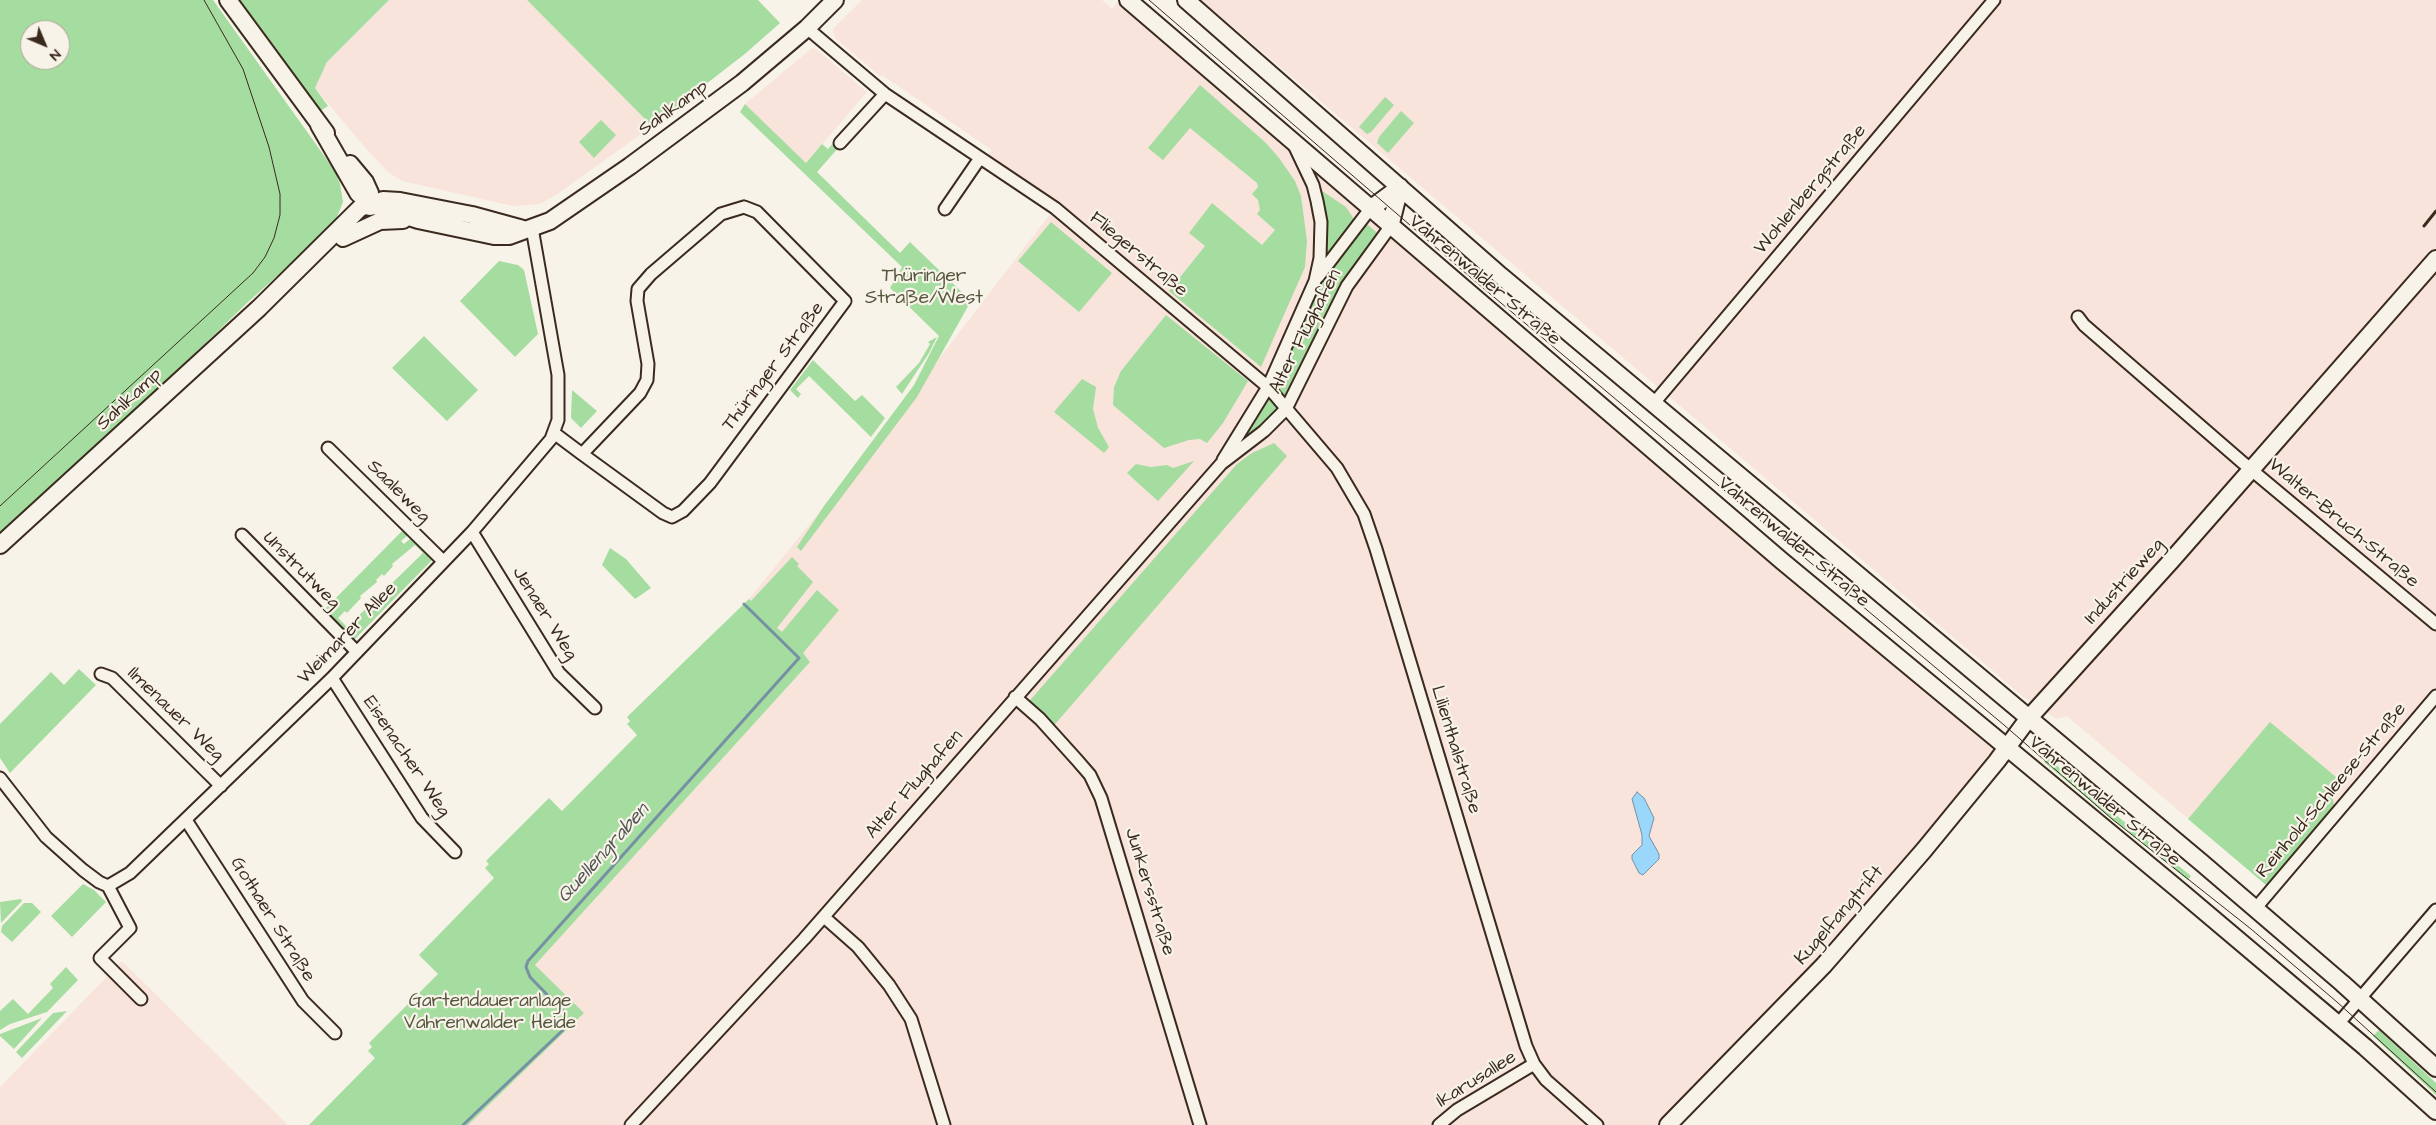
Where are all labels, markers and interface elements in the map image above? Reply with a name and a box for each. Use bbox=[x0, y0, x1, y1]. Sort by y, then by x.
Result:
north arrow bbox=[20, 20, 70, 70]
text: N bbox=[45, 45, 65, 65]
street label: Sahlkamp bbox=[635, 76, 713, 142]
street label: Wohlenbergstraße bbox=[1750, 120, 1872, 260]
street label: Fliegerstraße bbox=[1084, 207, 1192, 303]
street label: Vahrenwalder Straße bbox=[1403, 211, 1565, 351]
park label: Thüringer Straße/West bbox=[865, 266, 983, 310]
street label: Alter Flughafen bbox=[1265, 266, 1347, 398]
street label: Thüringer Straße bbox=[718, 298, 830, 436]
street label: Sahlkamp bbox=[93, 364, 167, 436]
street label: Walter-Bruch-Straße bbox=[2263, 454, 2423, 594]
street label: Saaleweg bbox=[362, 456, 434, 528]
street label: Vahrenwalder Straße bbox=[1712, 473, 1874, 613]
street label: Unstrutweg bbox=[257, 527, 345, 615]
street label: Industrieweg bbox=[2080, 534, 2170, 630]
street label: Jenaer Weg bbox=[506, 563, 582, 665]
street label: Weimarer Allee bbox=[294, 578, 402, 690]
street label: Ilmenauer Weg bbox=[122, 663, 228, 767]
street label: Lilienthalstraße bbox=[1425, 683, 1485, 817]
street label: Eisenacher Weg bbox=[357, 692, 455, 822]
street label: Reinhold-Schleese-Straße bbox=[2252, 699, 2412, 883]
street label: Alter Flughafen bbox=[861, 726, 969, 844]
street label: Vahrenwalder Straße bbox=[2023, 732, 2185, 872]
water label: Quellengraben bbox=[553, 799, 655, 909]
street label: Junkersstraße bbox=[1119, 825, 1179, 959]
street label: Gothaer Straße bbox=[224, 853, 320, 987]
street label: Kugelfangtrift bbox=[1791, 862, 1889, 970]
park label: Gartendaueranlage Vahrenwalder Heide bbox=[404, 991, 576, 1035]
street label: Ikarusallee bbox=[1433, 1046, 1521, 1114]

